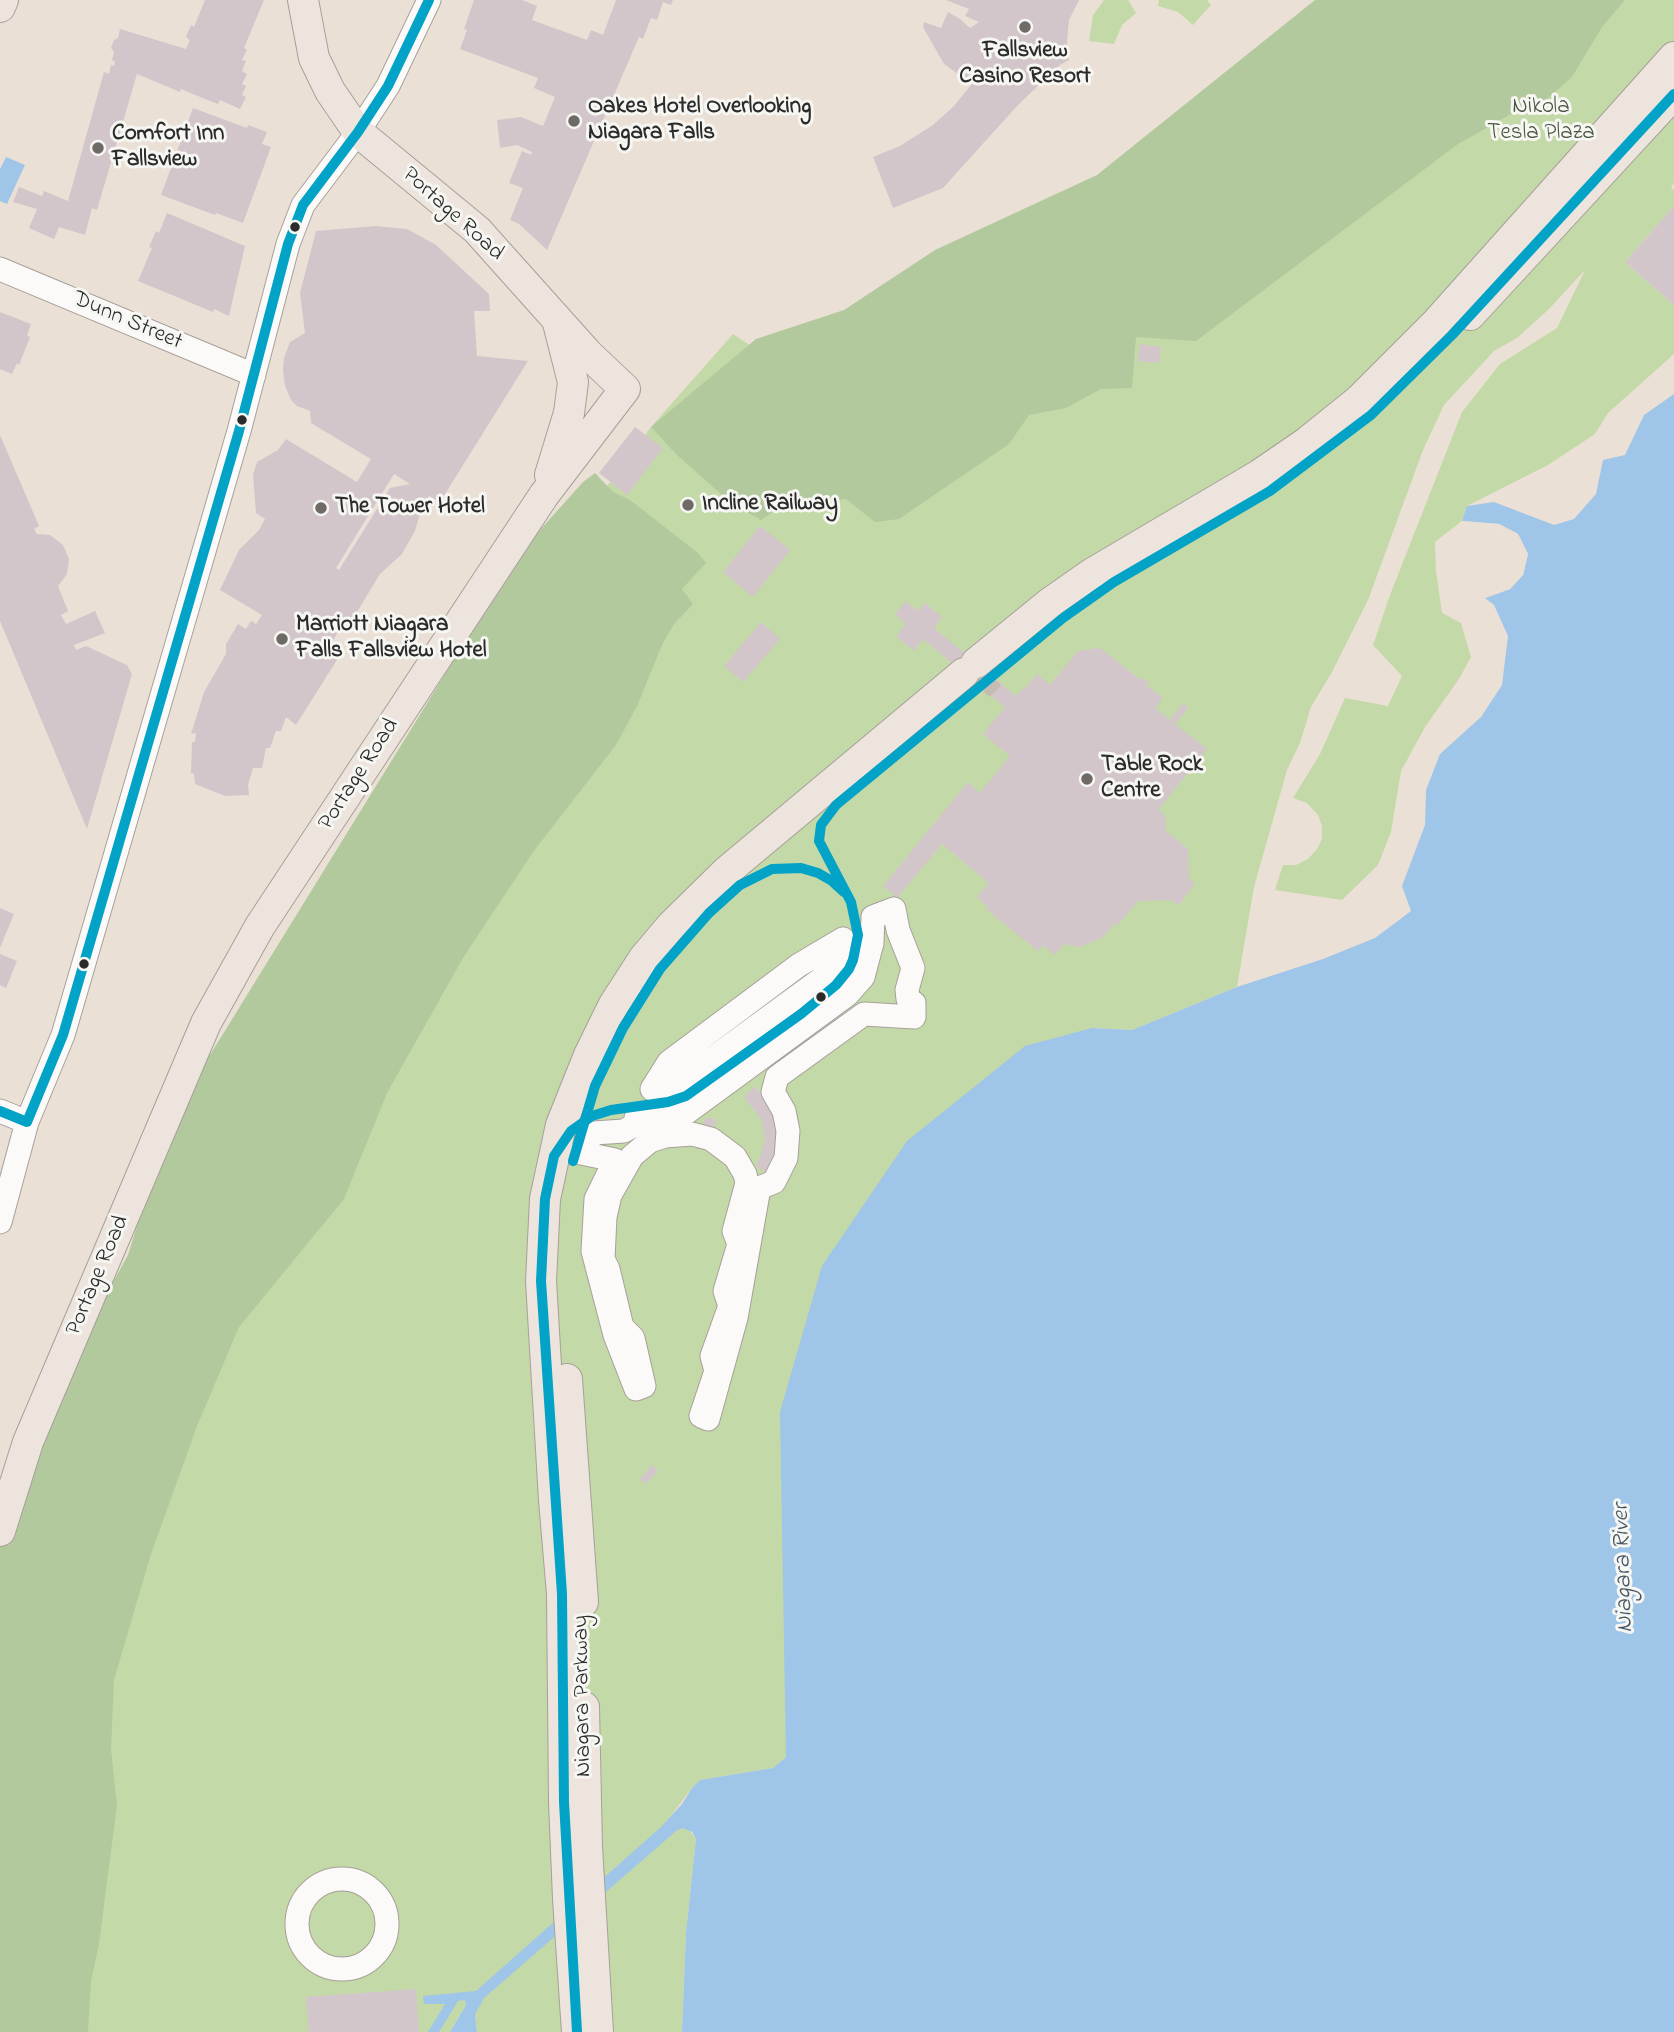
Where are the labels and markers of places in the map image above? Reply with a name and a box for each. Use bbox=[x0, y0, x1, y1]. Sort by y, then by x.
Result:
marker: Fallsview Casino Resort bbox=[1017, 19, 1033, 35]
place label: Fallsview Casino Resort bbox=[959, 38, 1091, 92]
place label: Oakes Hotel Overlooking Niagara Falls bbox=[588, 94, 811, 148]
marker: Oakes Hotel Overlooking Niagara Falls bbox=[566, 113, 582, 129]
place label: Comfort Inn Fallsview bbox=[112, 121, 224, 175]
marker: Comfort Inn Fallsview bbox=[90, 140, 106, 156]
unlabelled marker bbox=[288, 220, 302, 234]
unlabelled marker bbox=[235, 413, 249, 427]
place label: Incline Railway bbox=[702, 491, 838, 519]
place label: The Tower Hotel bbox=[335, 494, 485, 522]
marker: Incline Railway bbox=[680, 497, 696, 513]
marker: The Tower Hotel bbox=[313, 500, 329, 516]
place label: Marriott Niagara Falls Fallsview Hotel bbox=[296, 612, 487, 666]
marker: Marriott Niagara Falls Fallsview Hotel bbox=[274, 631, 290, 647]
place label: Table Rock Centre bbox=[1101, 752, 1203, 806]
marker: Table Rock Centre bbox=[1079, 771, 1095, 787]
unlabelled marker bbox=[77, 957, 91, 971]
unlabelled marker bbox=[814, 990, 828, 1004]

